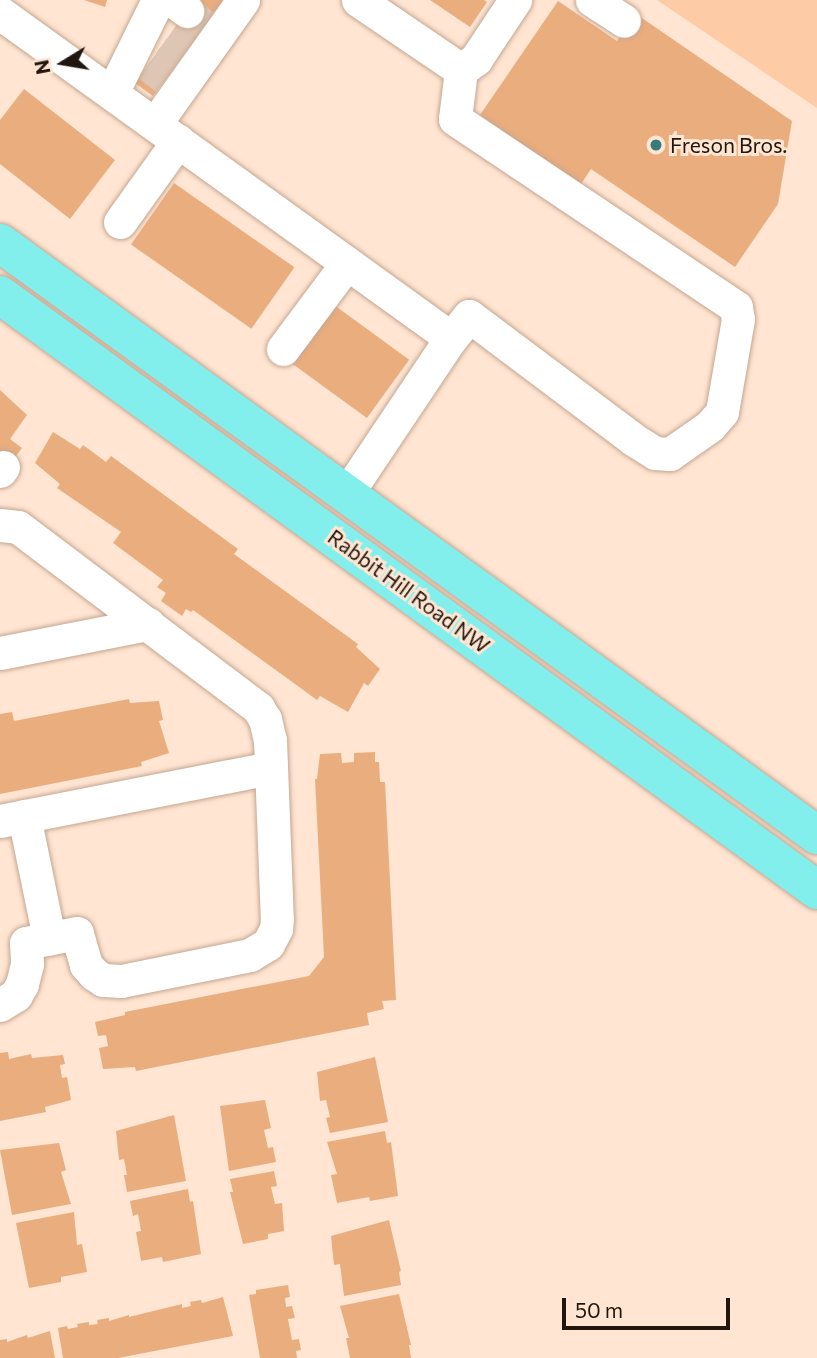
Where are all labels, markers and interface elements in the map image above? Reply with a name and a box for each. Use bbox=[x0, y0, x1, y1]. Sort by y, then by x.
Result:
north arrow bbox=[28, 28, 98, 98]
text: N bbox=[29, 58, 55, 76]
place label: Freson Bros. bbox=[670, 132, 787, 158]
marker: Freson Bros. bbox=[648, 137, 664, 153]
street label: Rabbit Hill Road NW bbox=[323, 524, 495, 658]
scale bar bbox=[565, 1284, 733, 1328]
text: 50 m bbox=[575, 1297, 623, 1322]

